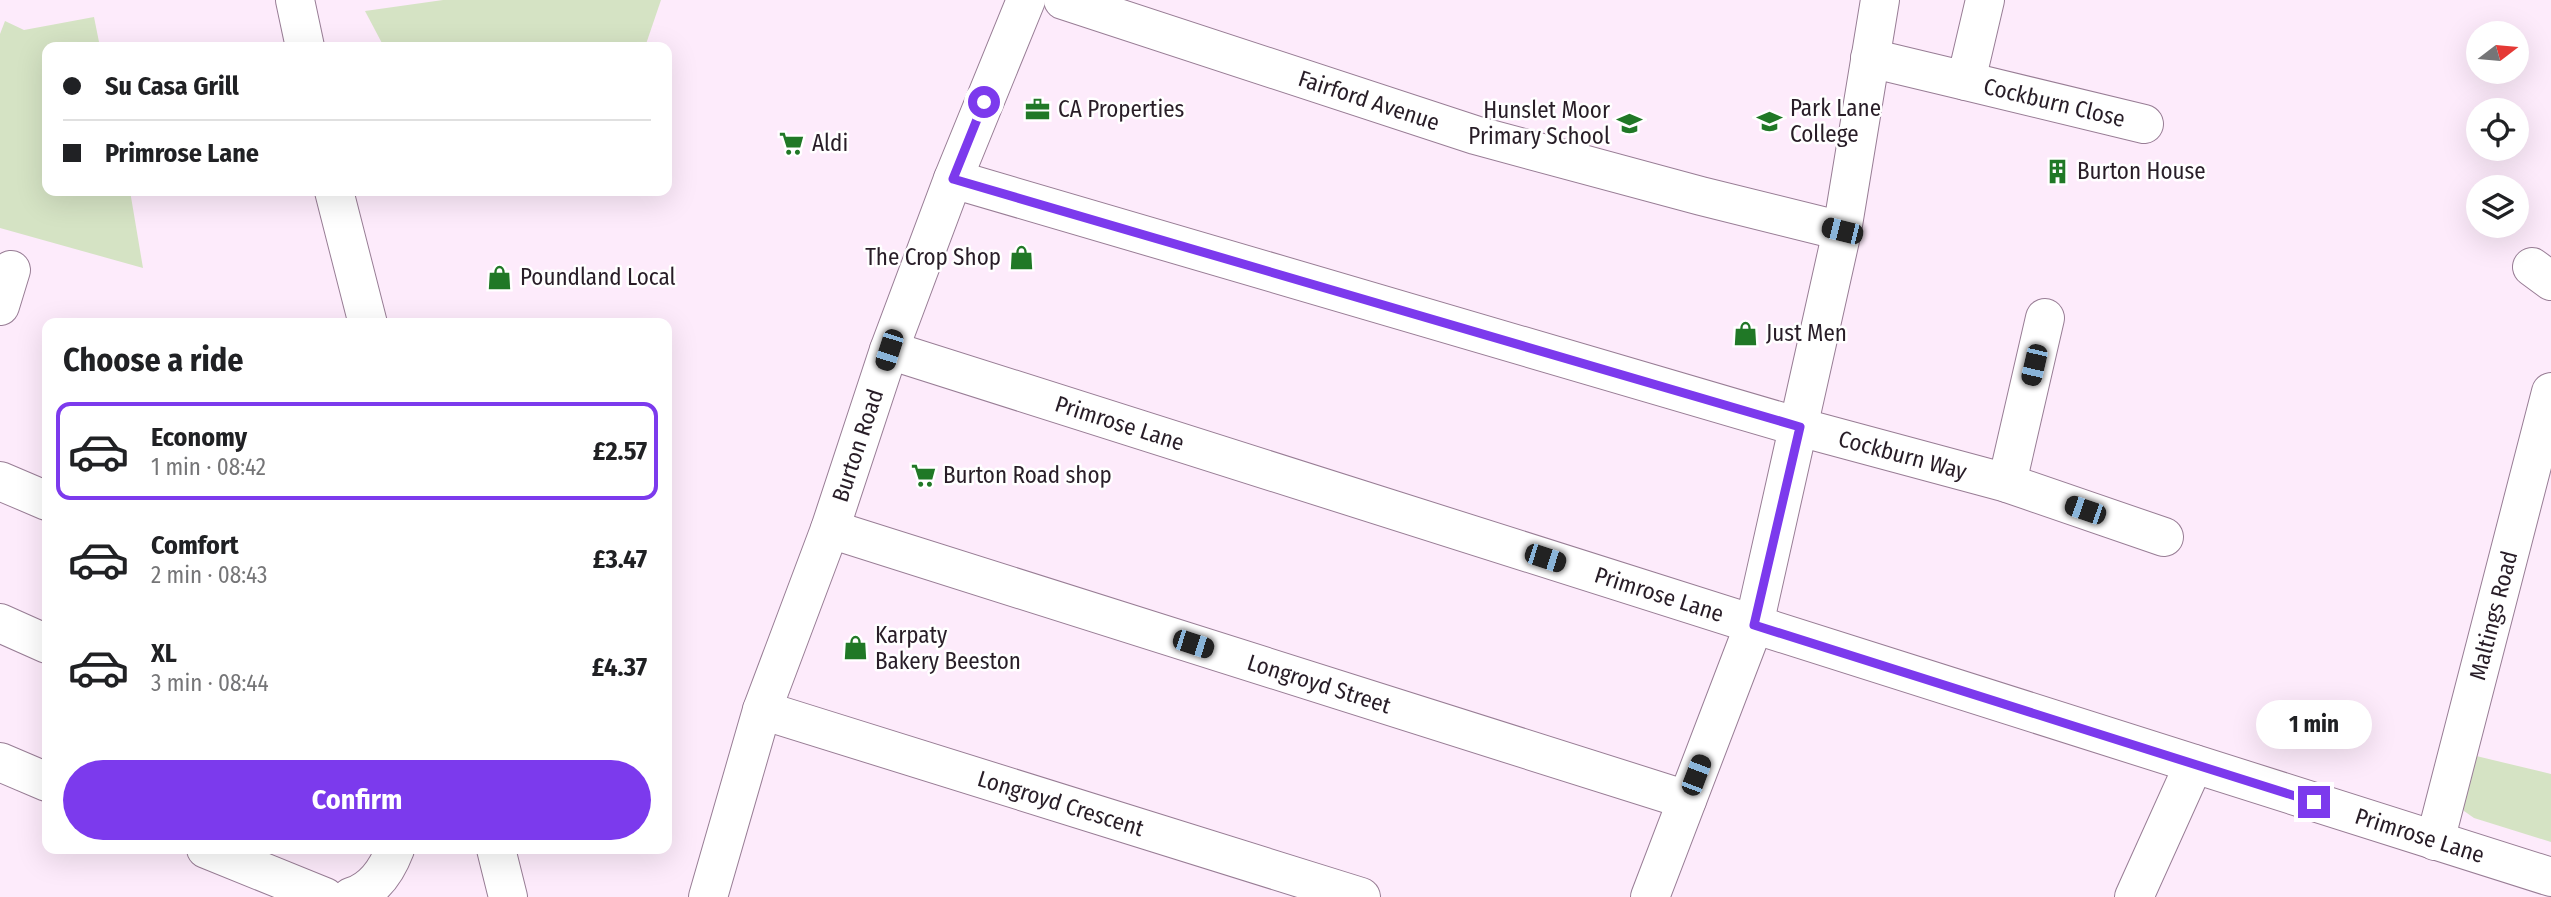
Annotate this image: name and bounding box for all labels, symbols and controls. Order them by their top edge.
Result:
north arrow [2466,21,2529,84]
map controls [2466,21,2529,238]
street label: Fairford Avenue [1295,64,1443,136]
text: Su Casa Grill [105,71,239,102]
street label: Cockburn Close [1981,72,2128,133]
route start [968,86,1000,118]
place label: Park Lane College [1790,94,1881,148]
office icon: CA Properties [1024,95,1052,123]
place label: CA Properties [1058,95,1185,123]
place label: Hunslet Moor Primary School [1468,96,1610,150]
button: locate [2466,98,2529,161]
school or university icon: Park Lane College [1756,107,1784,135]
school or university icon: Hunslet Moor Primary School [1616,109,1644,137]
supermarket icon: Aldi [778,129,806,157]
place label: Aldi [812,129,848,157]
text: Primrose Lane [105,138,259,169]
building icon: Burton House [2043,157,2071,185]
place label: Burton House [2077,157,2206,185]
button: layers [2466,175,2529,238]
car [1820,216,1865,246]
place label: The Crop Shop [865,243,1001,271]
shop icon: The Crop Shop [1007,243,1035,271]
shop icon: Poundland Local [486,263,514,291]
place label: Poundland Local [520,263,676,291]
shop icon: Just Men [1732,319,1760,347]
place label: Just Men [1766,319,1847,347]
car [873,327,906,373]
text: Choose a ride [63,341,244,379]
car [2020,342,2049,388]
street label: Burton Road [826,385,889,505]
street label: Primrose Lane [1052,390,1188,457]
icon: car [67,420,130,483]
text: Economy [151,422,247,453]
street label: Cockburn Way [1836,424,1971,486]
text: £2.57 [593,436,647,467]
text: 1 min · 08:42 [151,453,266,481]
supermarket icon: Burton Road shop [909,461,937,489]
place label: Burton Road shop [943,461,1112,489]
car [2062,493,2109,527]
icon: car [67,528,130,591]
text: Comfort [151,530,239,561]
car [1522,542,1569,574]
text: £3.47 [593,544,647,575]
street label: Maltings Road [2463,548,2523,683]
text: 2 min · 08:43 [151,561,267,589]
street label: Primrose Lane [1591,561,1727,628]
place label: Karpaty Bakery Beeston [875,621,1021,675]
car [1170,628,1217,660]
shop icon: Karpaty Bakery Beeston [841,634,869,662]
icon: car [67,636,130,699]
text: XL [151,638,177,669]
street label: Longroyd Street [1244,648,1395,720]
text: £4.37 [592,652,647,683]
text: 3 min · 08:44 [151,669,269,697]
callout: 1 min [2256,700,2372,750]
text: 1 min [2289,710,2339,738]
car [1679,752,1714,798]
button: Confirm [63,760,651,840]
street label: Longroyd Crescent [974,764,1148,842]
route end [2298,786,2330,818]
street label: Primrose Lane [2352,802,2488,869]

